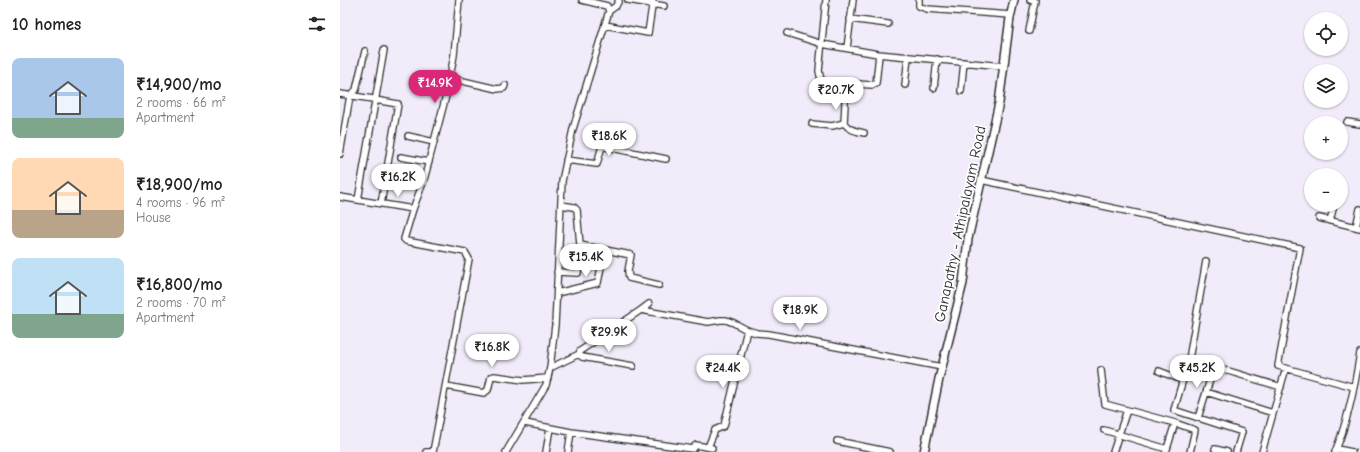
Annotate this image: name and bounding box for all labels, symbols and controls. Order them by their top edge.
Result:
map controls [1304,12,1348,212]
button: locate [1304,12,1348,56]
icon: filters [306,13,328,35]
text: 10 homes [12,15,81,34]
button: layers [1304,64,1348,108]
pin: ₹14.9K [402,70,468,104]
icon: home [44,74,92,122]
text: ₹14,900/mo [136,75,222,94]
text: ₹14.9K [418,75,452,90]
pin: ₹20.7K [803,77,869,111]
text: ₹20.7K [818,82,854,97]
text: 2 rooms · 66 m² [136,95,225,110]
text: Apartment [136,110,194,125]
button: + [1304,116,1348,160]
pin: ₹18.6K [576,123,642,157]
street label: Ganapathy - Athipalayam Road [930,124,990,324]
text: ₹18.6K [591,128,627,143]
pin: ₹16.2K [365,164,431,198]
button: − [1304,168,1348,212]
text: ₹16.2K [380,169,416,184]
icon: home [44,174,92,222]
text: ₹18,900/mo [136,175,222,194]
text: 4 rooms · 96 m² [136,195,225,210]
text: House [136,210,171,225]
pin: ₹15.4K [553,244,619,278]
text: ₹15.4K [568,249,604,264]
icon: home [44,274,92,322]
text: ₹16,800/mo [136,275,222,294]
text: 2 rooms · 70 m² [136,295,225,310]
pin: ₹18.9K [767,297,833,331]
text: ₹18.9K [782,302,818,317]
text: Apartment [136,310,194,325]
pin: ₹29.9K [576,319,642,353]
text: ₹29.9K [590,324,628,339]
pin: ₹16.8K [459,334,525,368]
text: ₹16.8K [474,339,510,354]
pin: ₹24.4K [690,355,756,389]
pin: ₹45.2K [1164,355,1230,389]
text: ₹24.4K [705,360,741,375]
text: ₹45.2K [1179,360,1215,375]

